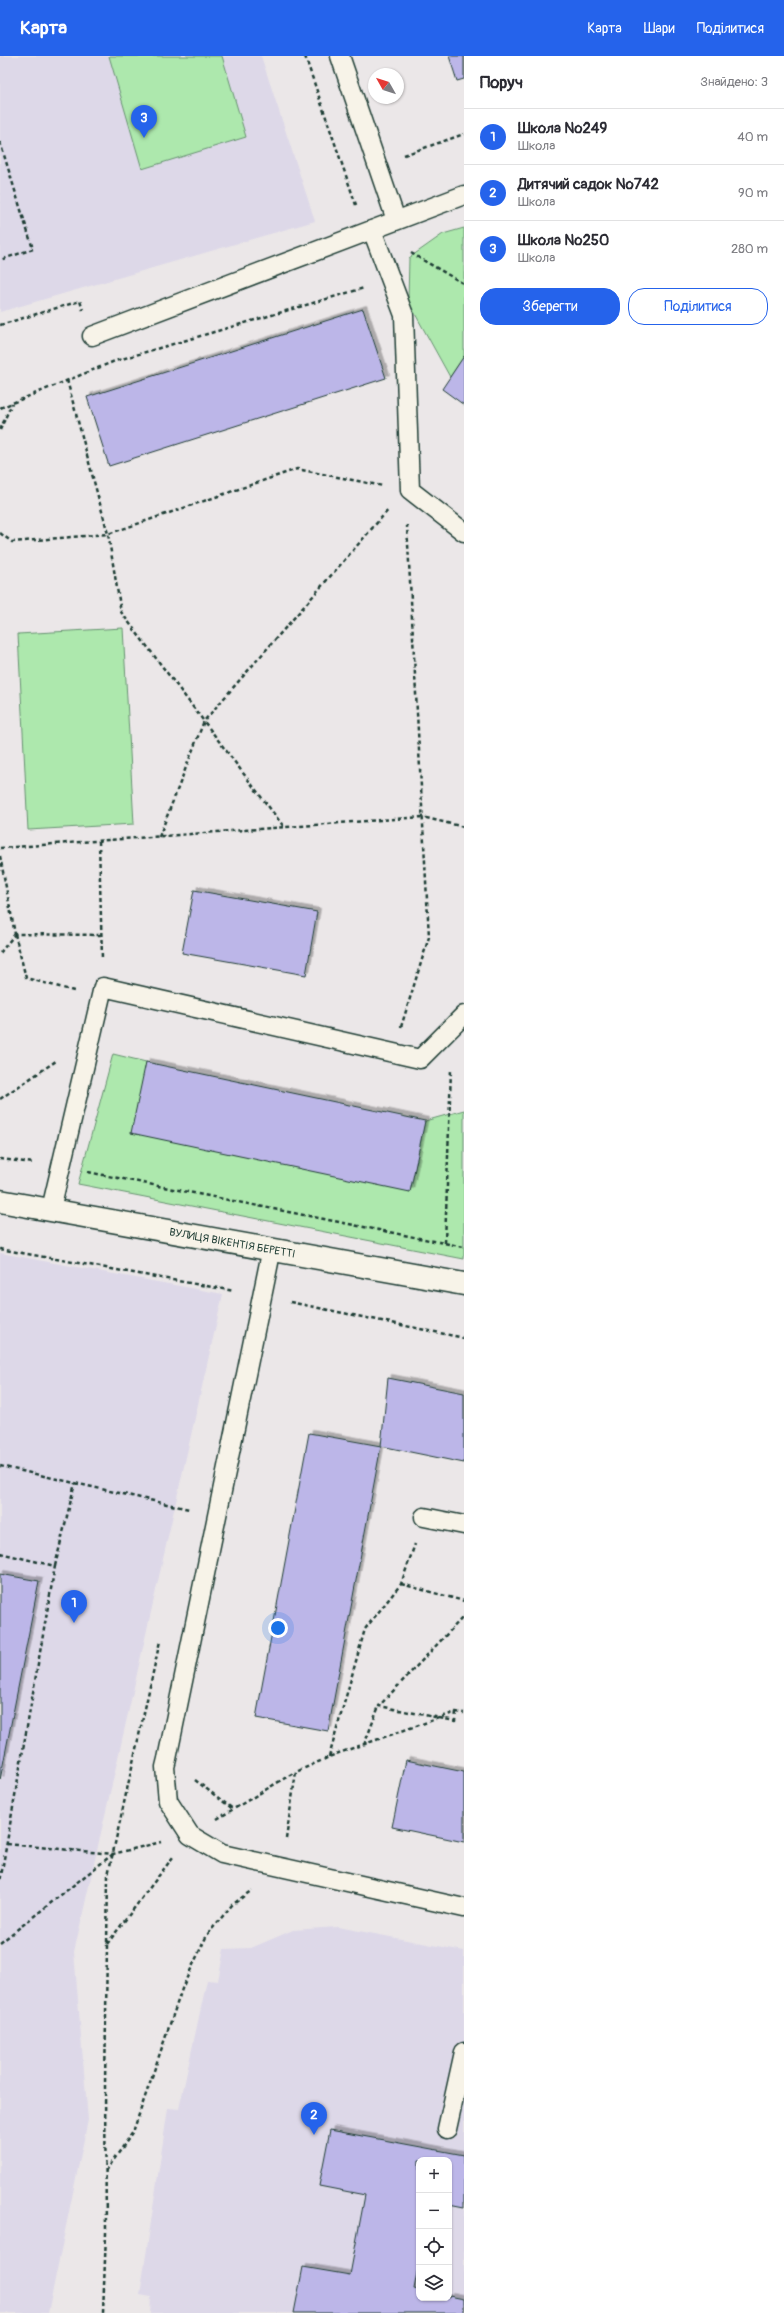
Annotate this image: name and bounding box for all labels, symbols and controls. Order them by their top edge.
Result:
text: Карта [20,16,67,40]
text: Карта [587,20,622,37]
text: Шари [644,20,675,37]
text: Поділитися [697,20,764,37]
north arrow [368,68,404,104]
text: Поруч [480,72,523,93]
text: Знайдено: 3 [700,74,768,90]
pin: 3 [131,105,157,138]
text: Школа №249 [518,119,607,138]
text: 1 [490,129,496,145]
text: 40 m [737,129,768,145]
text: Школа [518,138,555,154]
text: Дитячий садок №742 [518,175,659,194]
text: 2 [489,185,497,201]
text: 90 m [738,185,768,201]
text: Школа [518,194,555,210]
text: Школа №250 [518,231,609,250]
text: 3 [489,241,497,257]
text: 280 m [731,241,768,257]
text: Школа [518,250,555,266]
button: Зберегти [480,288,620,325]
button: Поділитися [628,288,768,325]
street label: ВУЛИЦЯ ВІКЕНТІЯ БЕРЕТТІ [168,1225,296,1260]
pin: 1 [61,1590,87,1623]
your location [268,1618,288,1638]
pin: 2 [301,2102,327,2135]
map controls [416,2157,452,2301]
button: + [416,2157,452,2193]
button: − [416,2193,452,2229]
button: locate [416,2229,452,2265]
button: layers [416,2265,452,2301]

